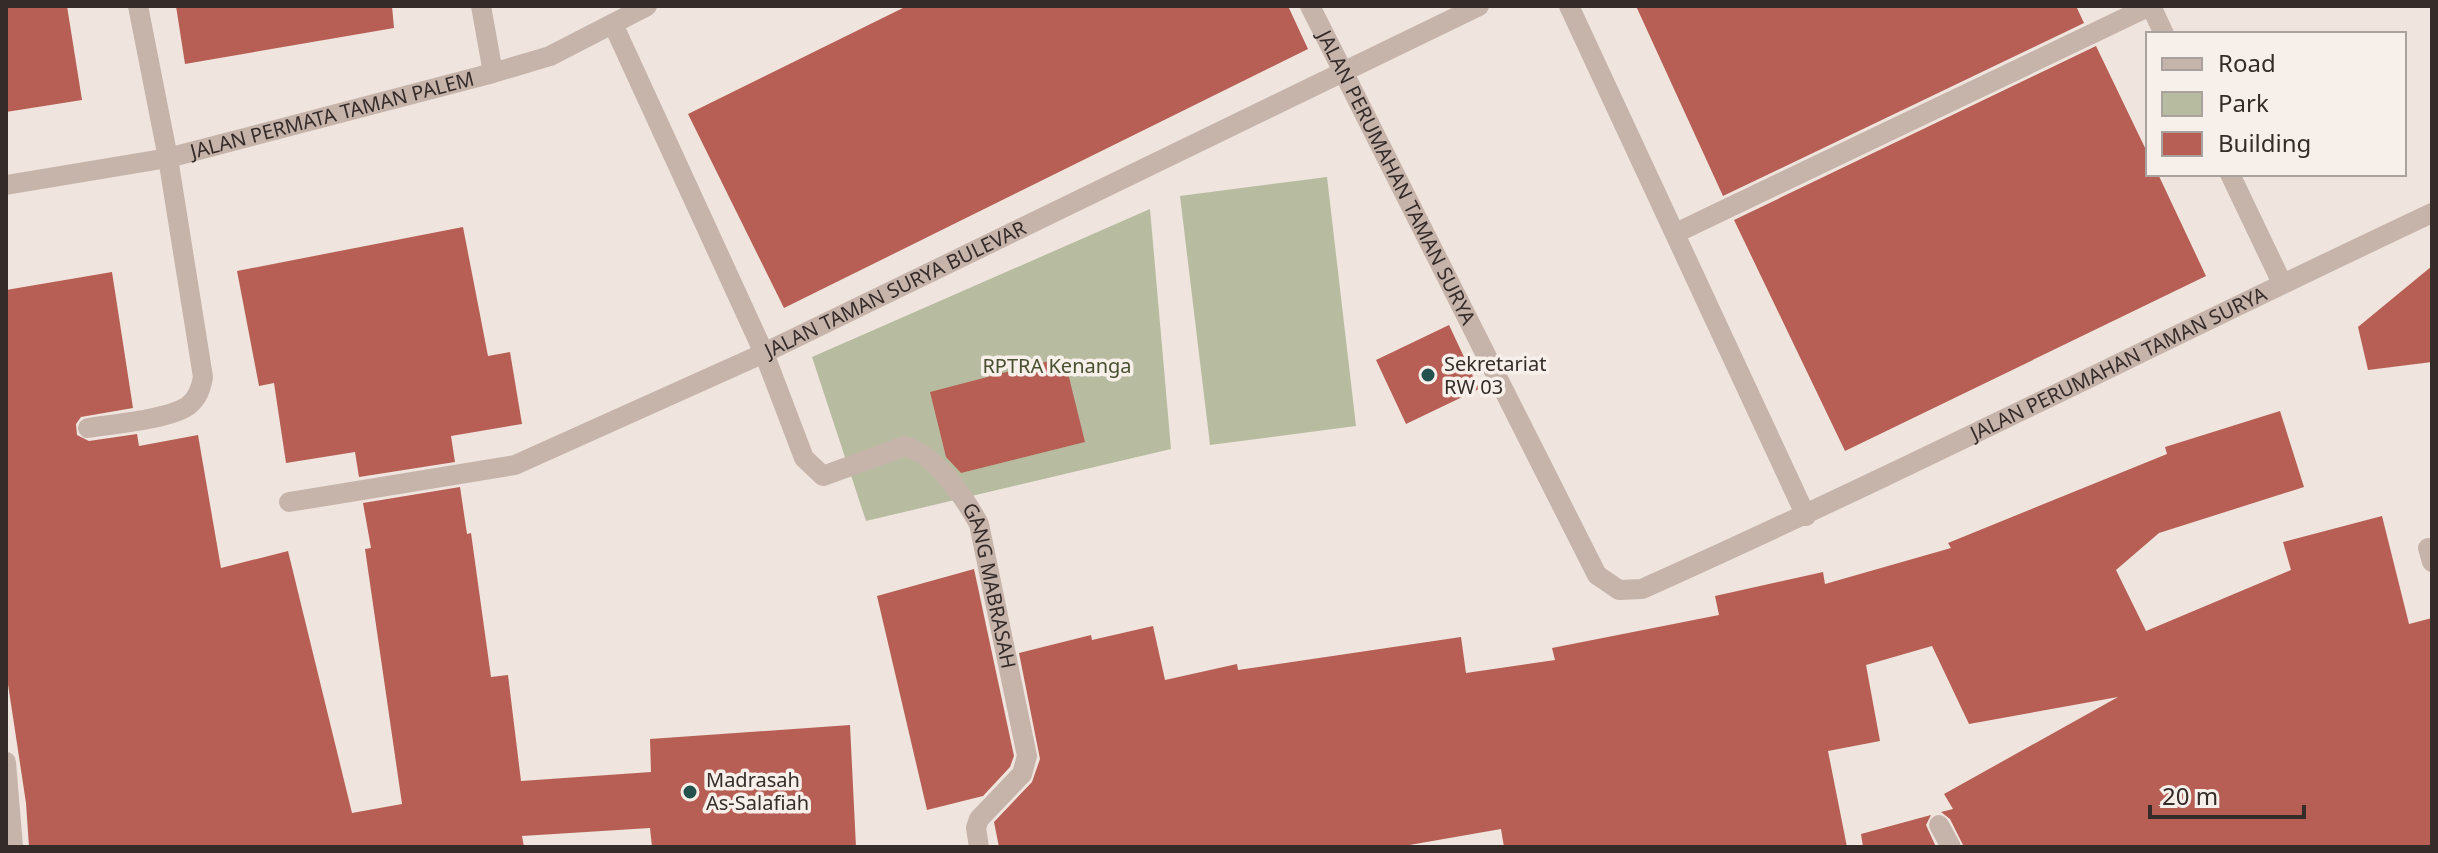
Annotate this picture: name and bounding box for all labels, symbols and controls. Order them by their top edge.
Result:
street label: JALAN PERUMAHAN TAMAN SURYA [1311,24,1482,329]
legend [2146,32,2406,176]
text: Road [2218,46,2276,79]
street label: JALAN PERMATA TAMAN PALEM [185,65,477,165]
text: Park [2218,86,2269,119]
text: Building [2218,126,2311,159]
street label: JALAN TAMAN SURYA BULEVAR [758,214,1031,365]
street label: JALAN PERUMAHAN TAMAN SURYA [1964,280,2271,447]
place label: Sekretariat RW 03 [1444,350,1546,400]
park label: RPTRA Kenanga [982,352,1132,379]
marker: Sekretariat RW 03 [1419,366,1437,384]
street label: GANG MABRASAH [956,497,1023,671]
place label: Madrasah As-Salafiah [706,766,809,816]
scale bar [2150,769,2304,819]
text: 20 m [2162,779,2218,812]
marker: Madrasah As-Salafiah [681,783,699,801]

